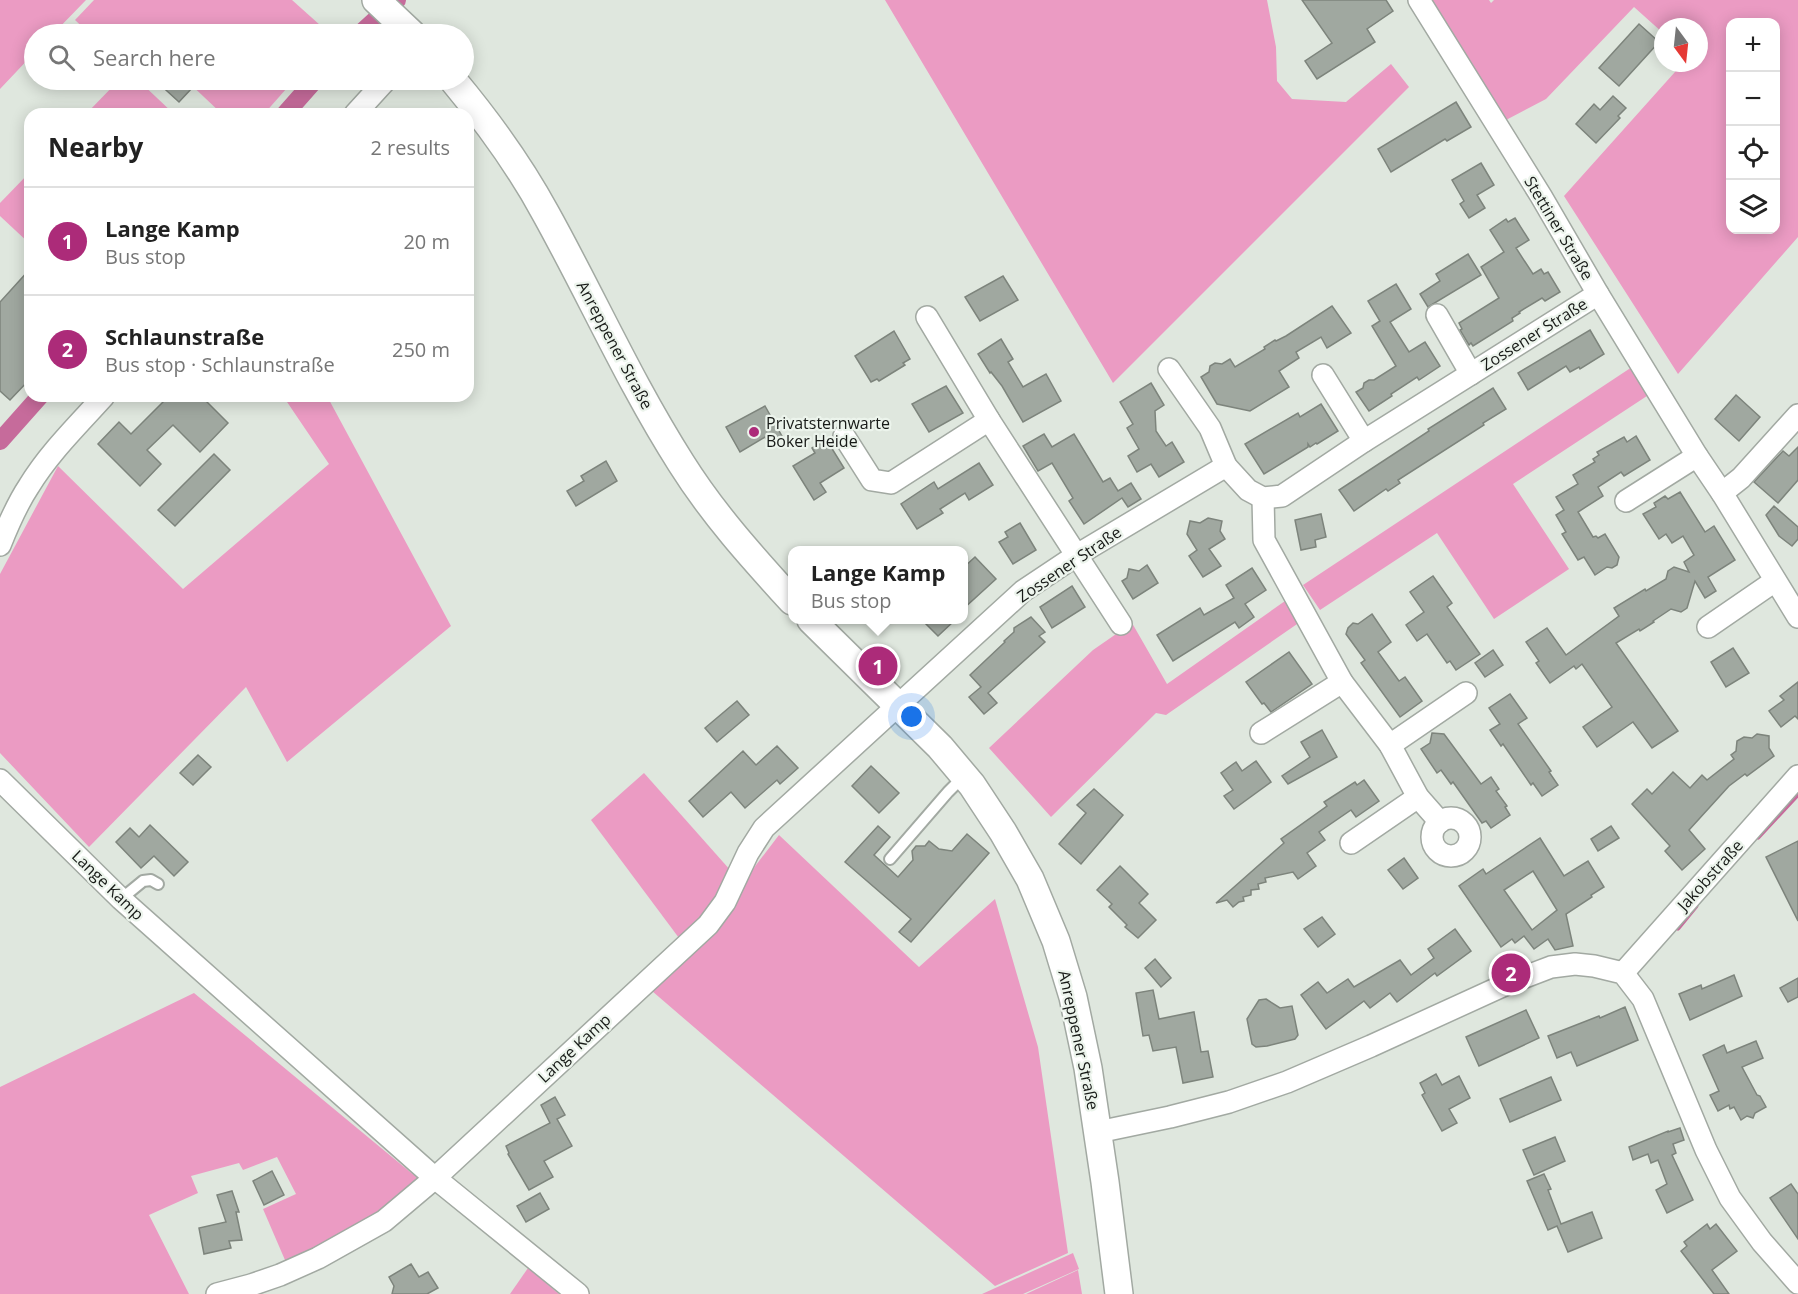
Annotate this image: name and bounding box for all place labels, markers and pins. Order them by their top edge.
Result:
place label: Privatsternwarte Boker Heide [766,412,890,452]
marker: Privatsternwarte Boker Heide [747,425,761,439]
pin: 1 [858,644,898,688]
pin: 2 [1492,950,1530,996]

